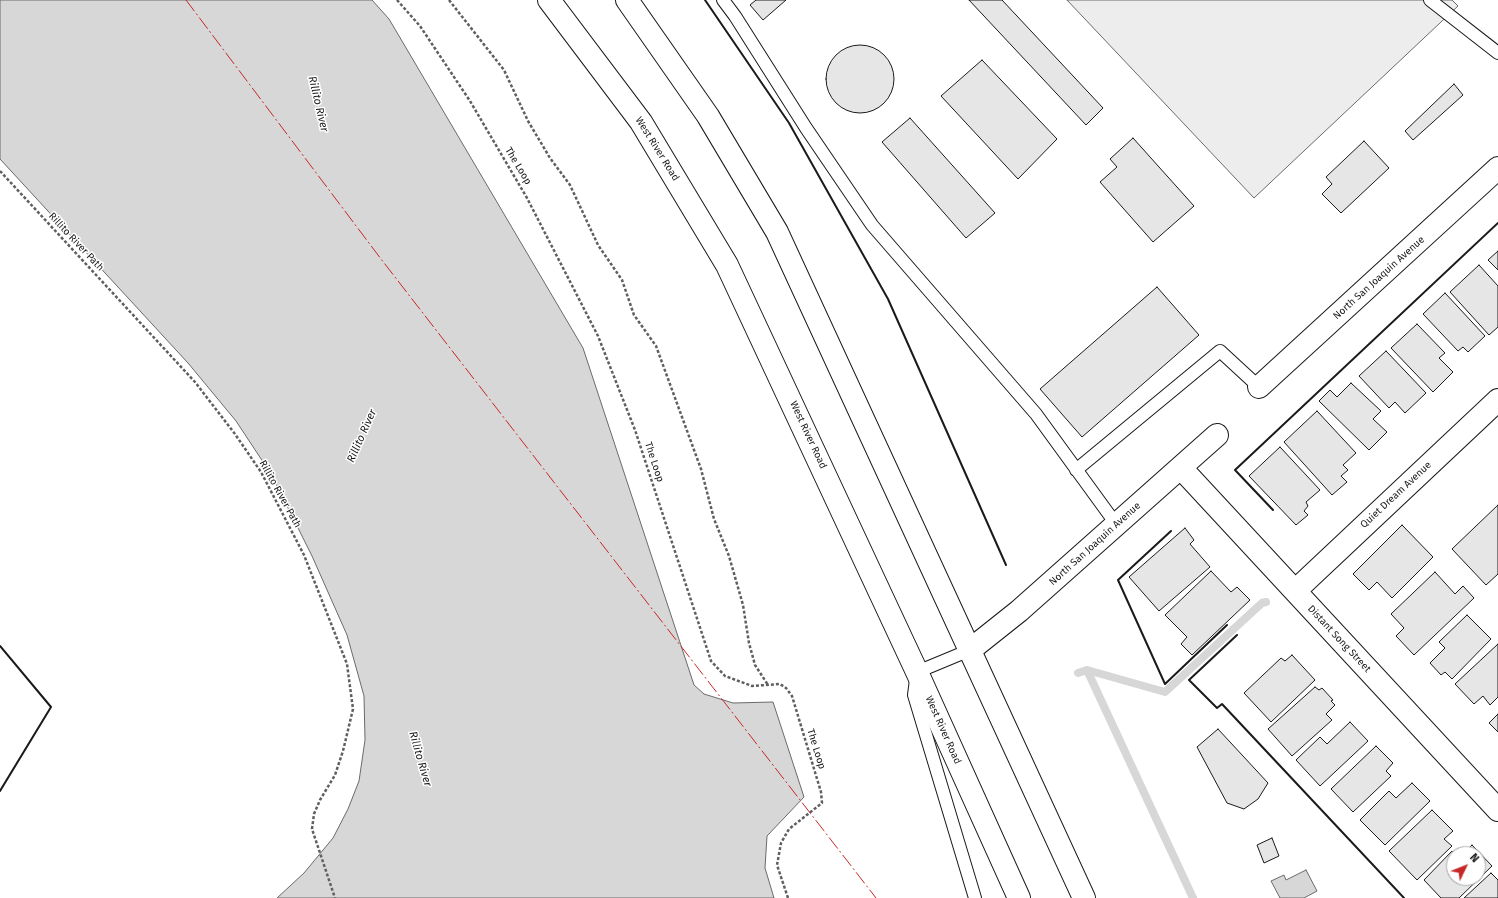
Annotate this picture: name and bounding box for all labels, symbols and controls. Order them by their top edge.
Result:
water label: Rillito River [305,75,331,133]
street label: West River Road [632,115,682,183]
street label: The Loop [502,145,534,187]
street label: Rillito River Path [46,210,106,274]
street label: North San Joaquin Avenue [1331,234,1427,322]
street label: West River Road [787,399,829,471]
water label: Rillito River [344,407,380,465]
street label: The Loop [642,440,666,484]
street label: Rillito River Path [256,458,304,530]
street label: Quiet Dream Avenue [1358,459,1434,531]
street label: North San Joaquin Avenue [1047,500,1143,588]
street label: Distant Song Street [1305,603,1373,675]
street label: West River Road [923,694,963,766]
street label: The Loop [804,727,828,771]
water label: Rillito River [406,730,434,788]
north arrow [1446,846,1486,886]
text: N [1467,851,1482,865]

